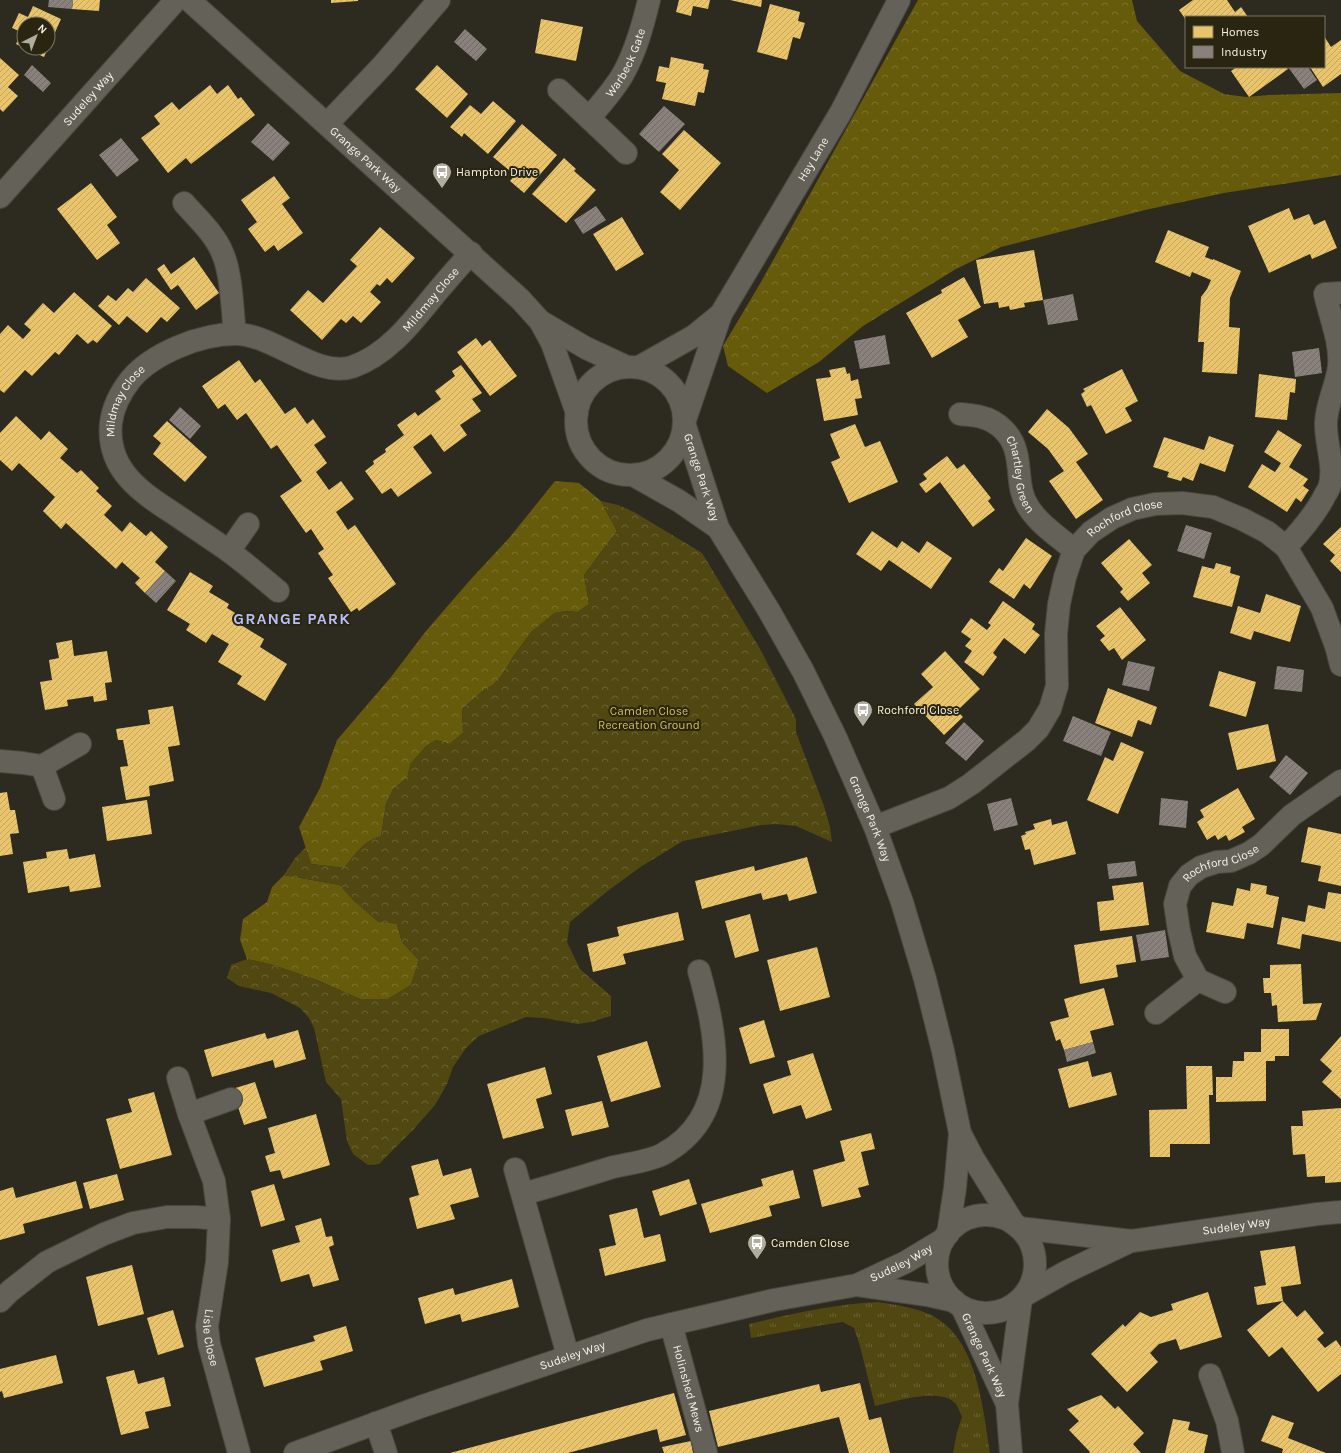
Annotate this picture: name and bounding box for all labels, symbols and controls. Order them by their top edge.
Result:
north arrow [16,16,56,56]
legend [1185,16,1325,68]
text: N [35,21,50,36]
text: Homes [1221,25,1259,39]
street label: Warbeck Gate [603,27,648,100]
text: Industry [1221,45,1267,59]
street label: Sudeley Way [60,68,116,129]
street label: Grange Park Way [327,124,405,196]
street label: Hay Lane [794,135,831,184]
bus stop icon: Hampton Drive [431,161,453,189]
place label: Hampton Drive [456,165,538,179]
street label: Mildmay Close [399,264,462,335]
street label: Mildmay Close [103,362,148,437]
street label: Grange Park Way [681,432,722,523]
street label: Chartley Green [1003,433,1037,516]
street label: Rochford Close [1083,497,1163,540]
district label: GRANGE PARK [233,609,351,628]
bus stop icon: Rochford Close [852,699,874,727]
place label: Rochford Close [877,703,959,717]
park label: Camden Close Recreation Ground [598,704,700,732]
street label: Grange Park Way [846,774,894,864]
street label: Rochford Close [1179,841,1262,885]
street label: Sudeley Way [1201,1214,1271,1238]
bus stop icon: Camden Close [746,1232,768,1260]
place label: Camden Close [771,1236,849,1250]
street label: Sudeley Way [868,1241,935,1285]
street label: Lisle Close [200,1308,222,1368]
street label: Grange Park Way [959,1311,1010,1400]
street label: Sudeley Way [538,1338,607,1373]
street label: Holinshed Mews [670,1343,707,1434]

